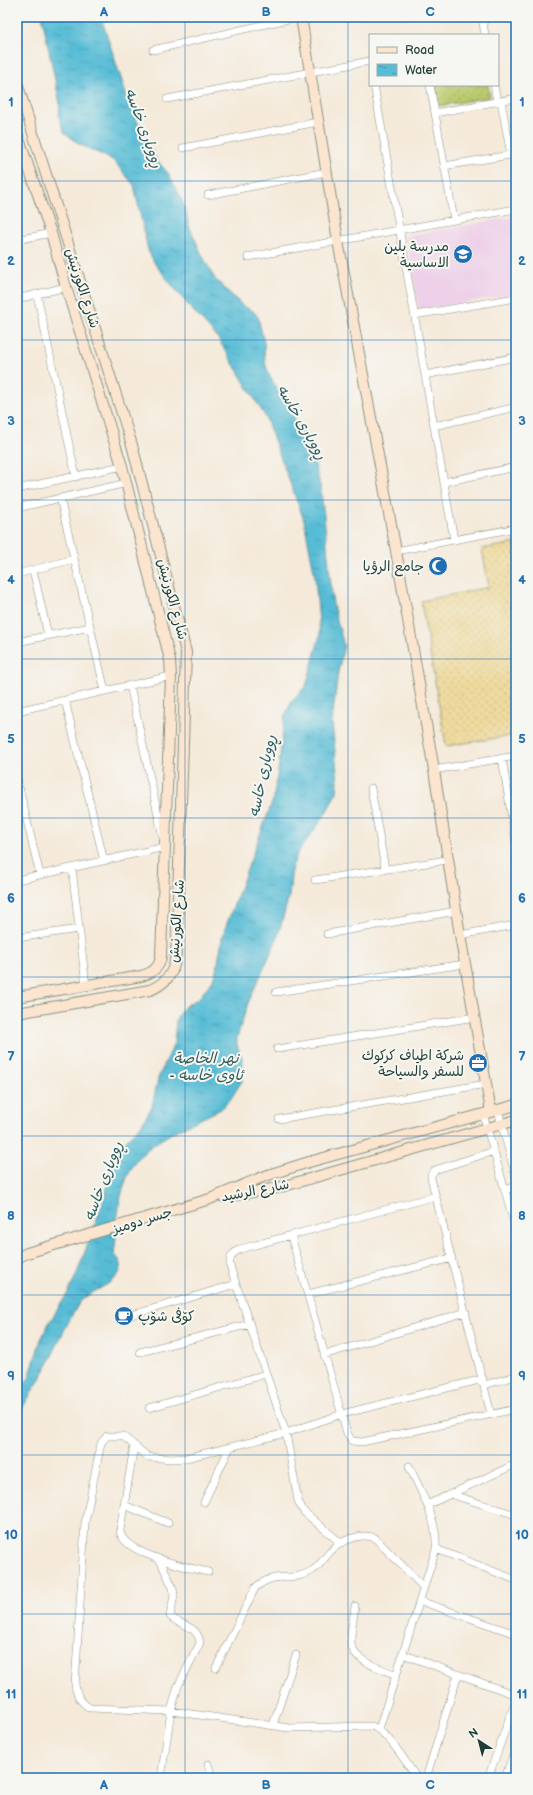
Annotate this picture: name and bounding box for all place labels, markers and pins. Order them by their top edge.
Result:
place label: مدرسة بلين الاساسية [384,238,449,271]
school or university icon: مدرسة بلين الاساسية [452,243,474,265]
mosque icon: جامع الرؤيا [427,555,449,577]
place label: جامع الرؤيا [363,558,424,577]
place label: شركة اطياف كركوك للسفر والسياحة [362,1047,464,1080]
office icon: شركة اطياف كركوك للسفر والسياحة [467,1052,489,1074]
cafe icon: کۆفی شۆپ [113,1305,135,1327]
place label: کۆفی شۆپ [138,1307,194,1326]

